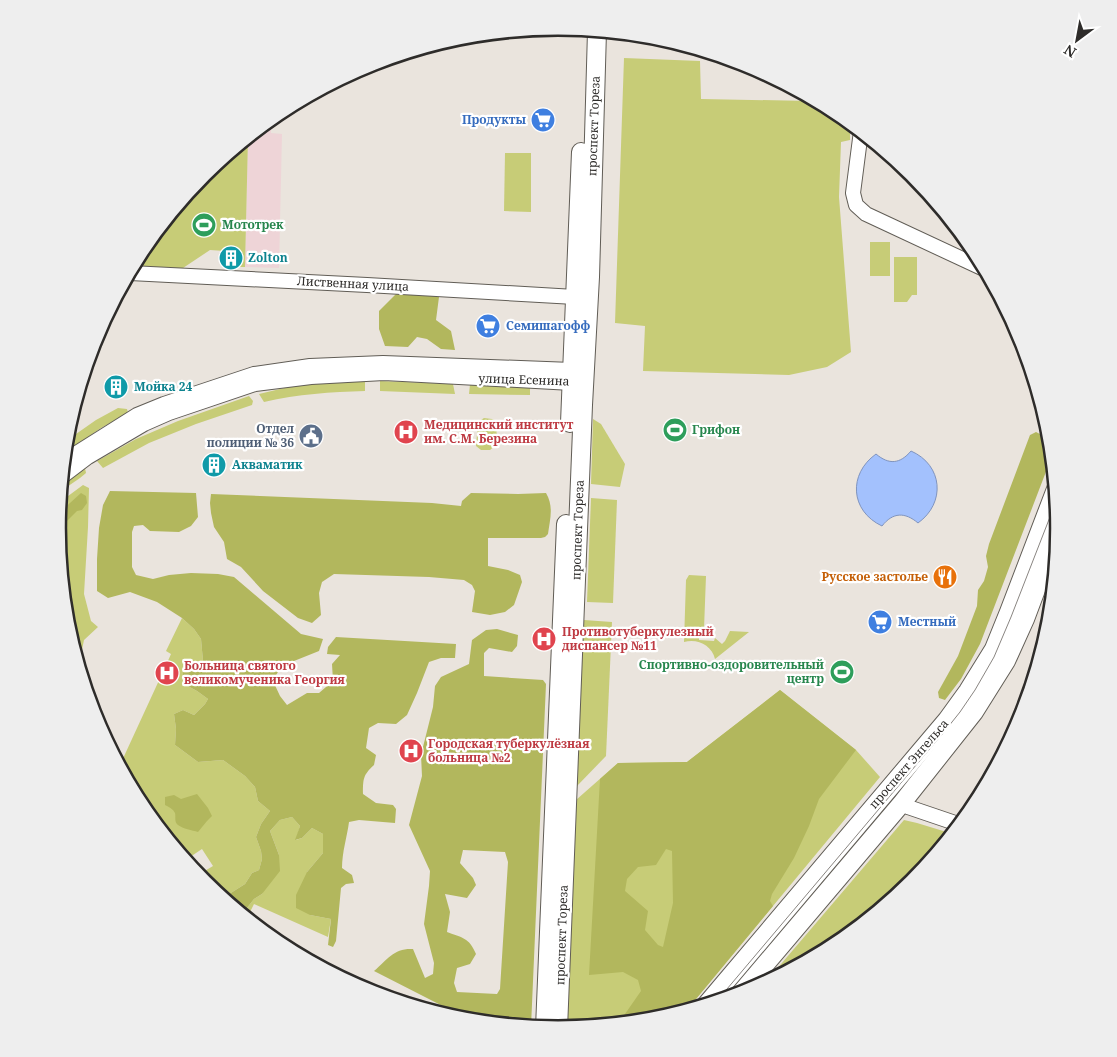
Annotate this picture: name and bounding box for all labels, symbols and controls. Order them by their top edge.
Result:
north arrow [1052,15,1102,65]
text: N [1060,40,1080,62]
street label: проспект Тореза [583,75,604,176]
supermarket icon: Продукты [530,107,556,133]
place label: Продукты [462,111,526,128]
sports icon: Мототрек [191,212,217,238]
place label: Мототрек [222,216,284,233]
building icon: Zolton [218,245,244,271]
place label: Zolton [248,249,288,266]
street label: Лиственная улица [297,272,410,295]
supermarket icon: Семишагофф [475,313,501,339]
place label: Семишагофф [506,317,591,334]
street label: улица Есенина [478,369,570,390]
building icon: Мойка 24 [103,374,129,400]
place label: Мойка 24 [134,378,193,395]
place label: Медицинский институт им. С.М. Березина [424,416,574,447]
sports icon: Грифон [662,417,688,443]
hospital icon: Медицинский институт им. С.М. Березина [393,419,419,445]
place label: Отдел полиции № 36 [207,420,294,451]
place label: Грифон [692,421,740,438]
public building icon: Отдел полиции № 36 [298,423,324,449]
building icon: Акваматик [201,452,227,478]
place label: Акваматик [232,456,303,473]
street label: проспект Тореза [567,479,588,580]
restaurant icon: Русское застолье [932,564,958,590]
place label: Русское застолье [821,568,928,585]
supermarket icon: Местный [867,609,893,635]
place label: Местный [898,613,956,630]
place label: Противотуберкулезный диспансер №11 [562,623,714,654]
hospital icon: Противотуберкулезный диспансер №11 [531,626,557,652]
place label: Спортивно-оздоровительный центр [639,656,824,687]
place label: Больница святого великомученика Георгия [184,657,346,688]
sports icon: Спортивно-оздоровительный центр [829,659,855,685]
hospital icon: Больница святого великомученика Георгия [154,660,180,686]
street label: проспект Энгельса [865,715,952,812]
place label: Городская туберкулёзная больница №2 [428,735,590,766]
hospital icon: Городская туберкулёзная больница №2 [398,738,424,764]
street label: проспект Тореза [551,884,572,985]

